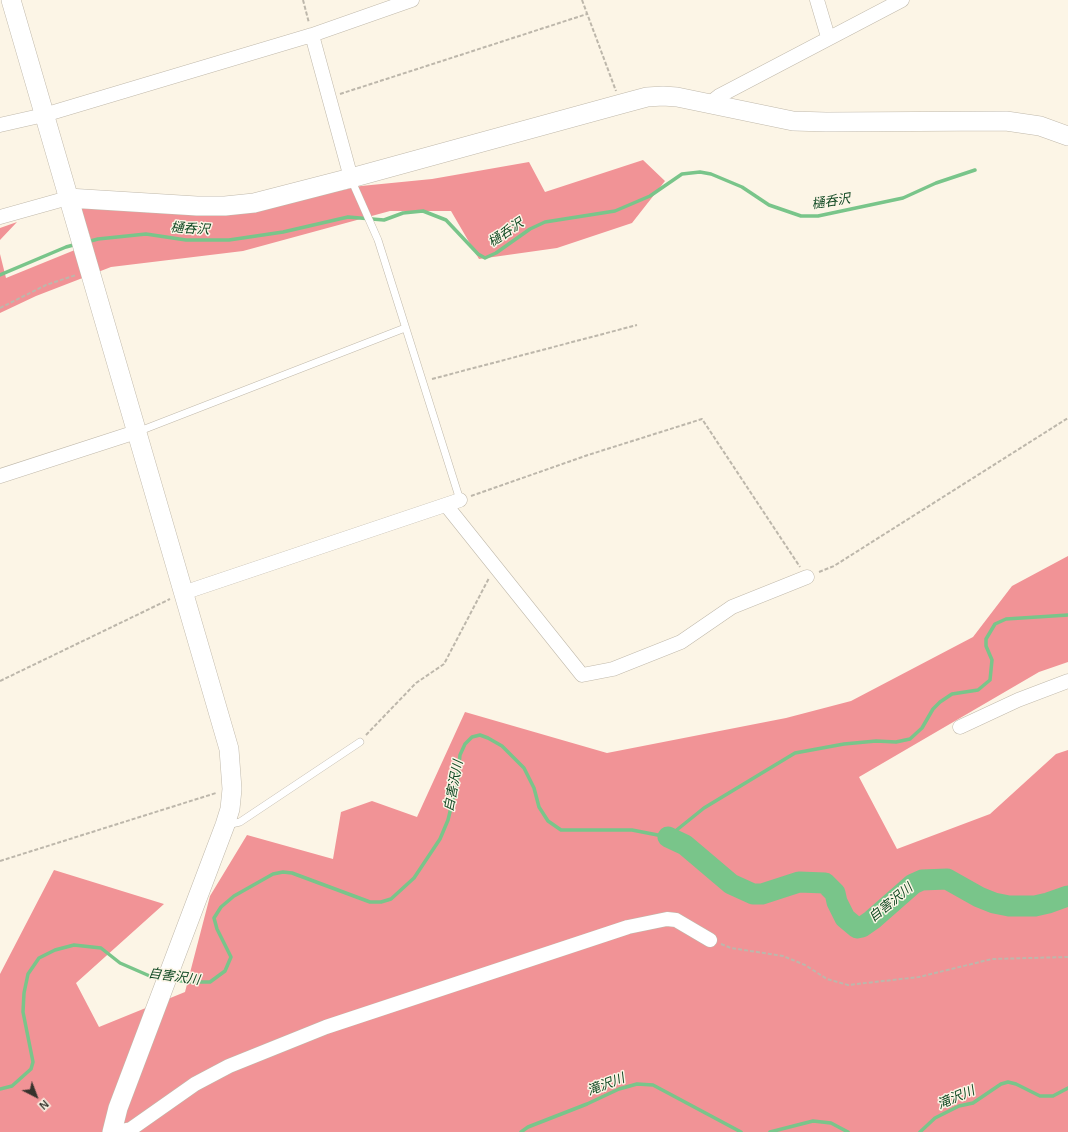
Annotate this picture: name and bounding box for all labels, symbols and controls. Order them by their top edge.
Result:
water label: 樋呑沢 [811,191,851,213]
water label: 樋呑沢 [485,216,527,250]
water label: 樋呑沢 [170,220,210,238]
water label: 自害沢川 [441,759,467,813]
water label: 自害沢川 [866,881,916,925]
water label: 自害沢川 [147,966,201,988]
water label: 滝沢川 [585,1071,627,1099]
north arrow [16,1076,56,1116]
water label: 滝沢川 [935,1083,977,1113]
text: N [37,1098,51,1112]

